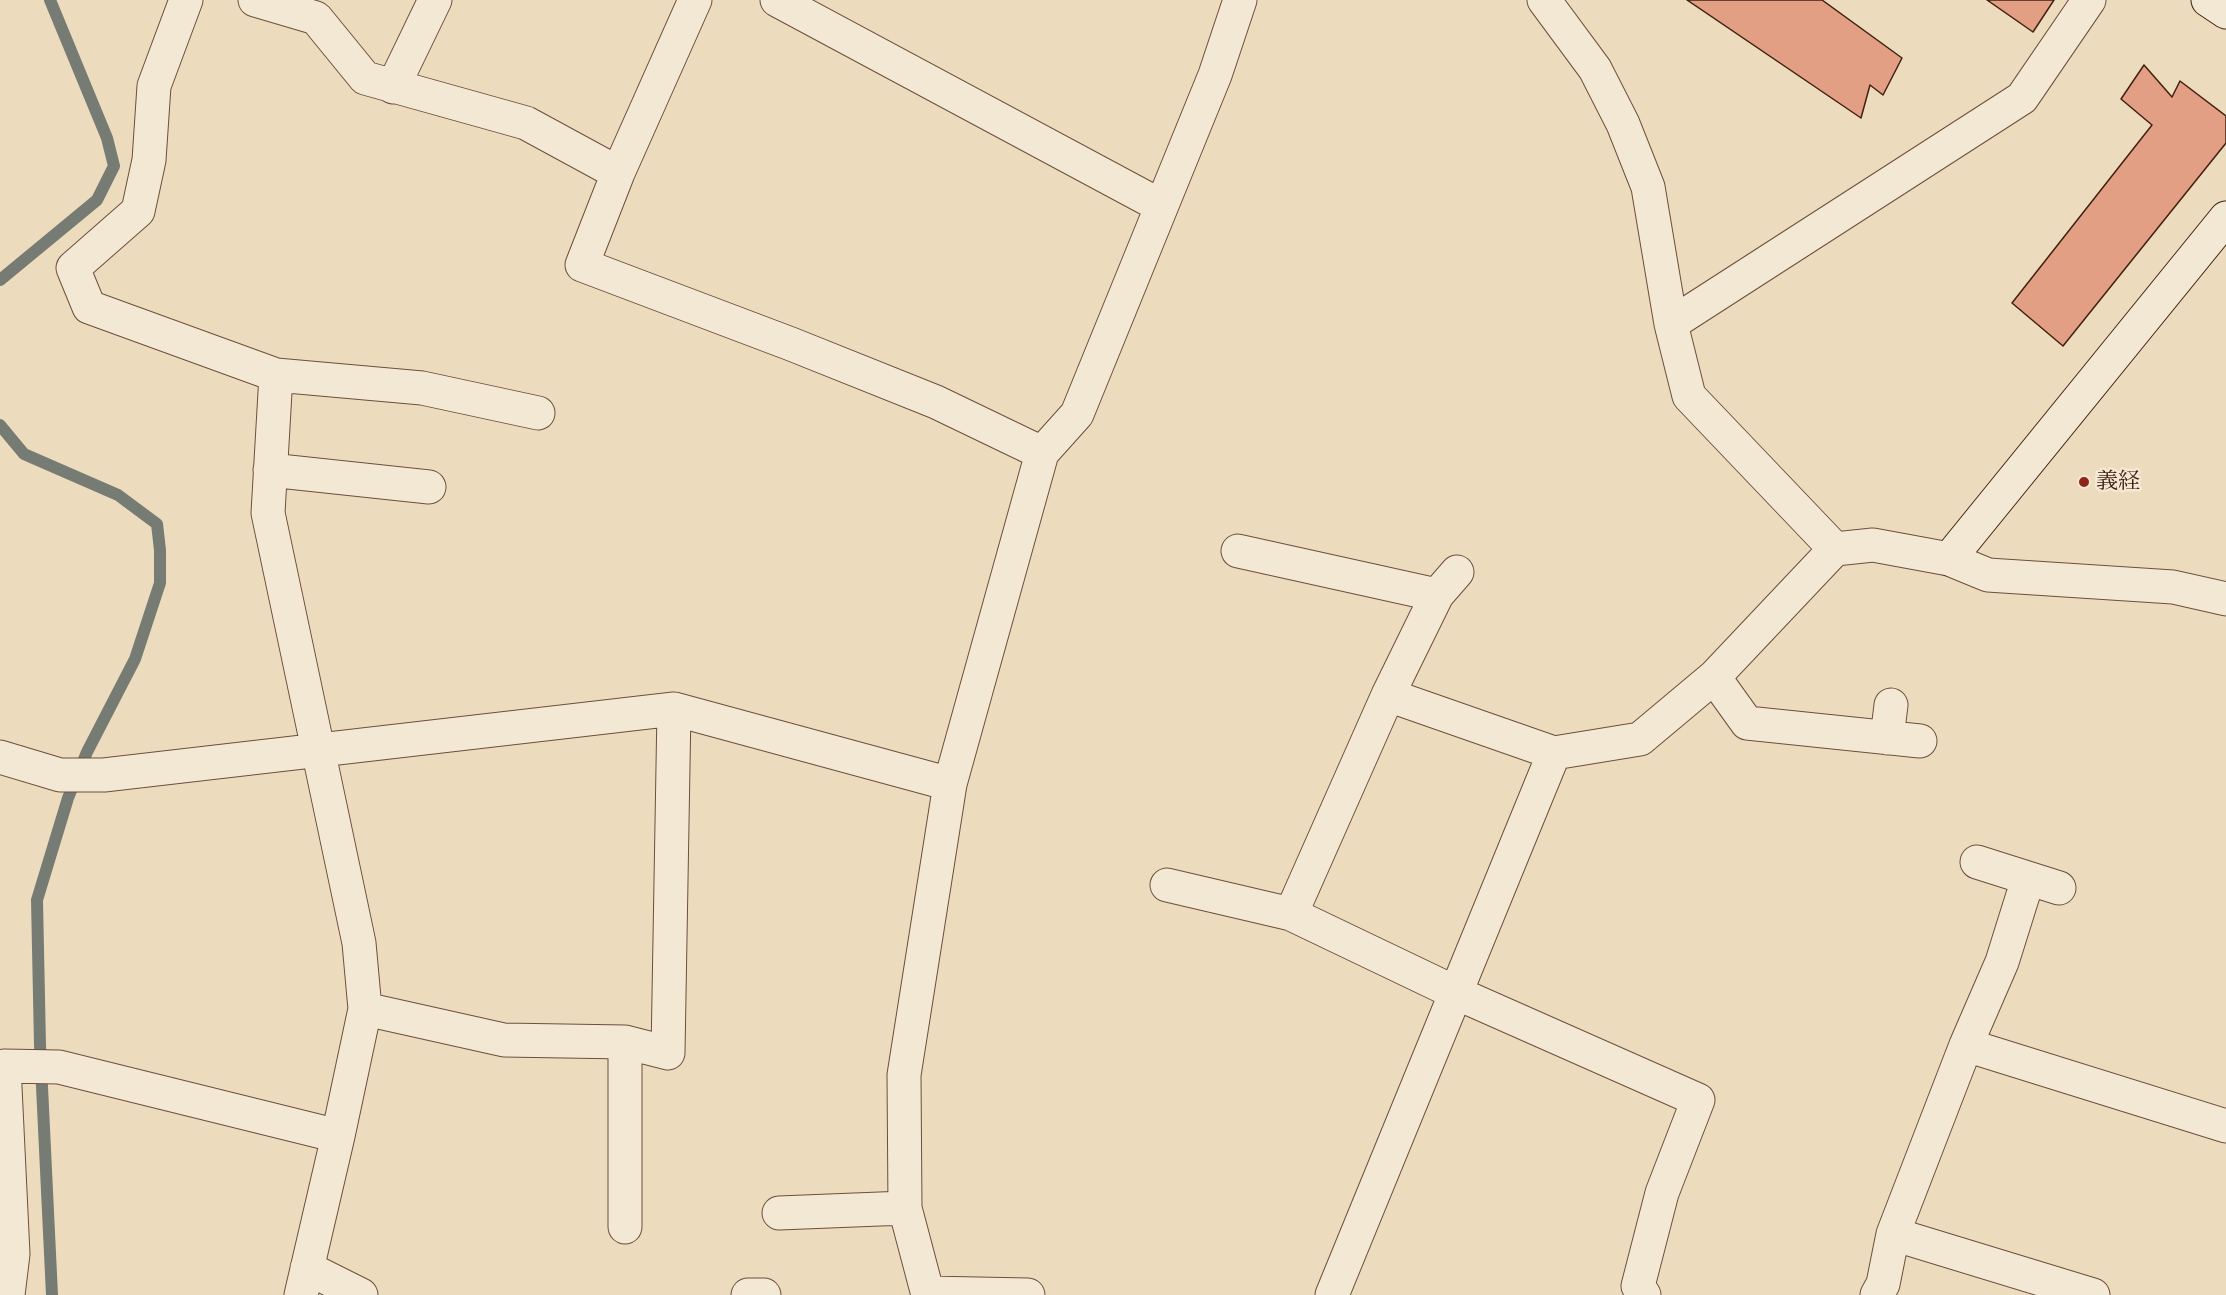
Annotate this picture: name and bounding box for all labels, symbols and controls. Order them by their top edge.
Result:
place label: 義経 [2096,469,2140,495]
marker: 義経 [2077,475,2091,489]

